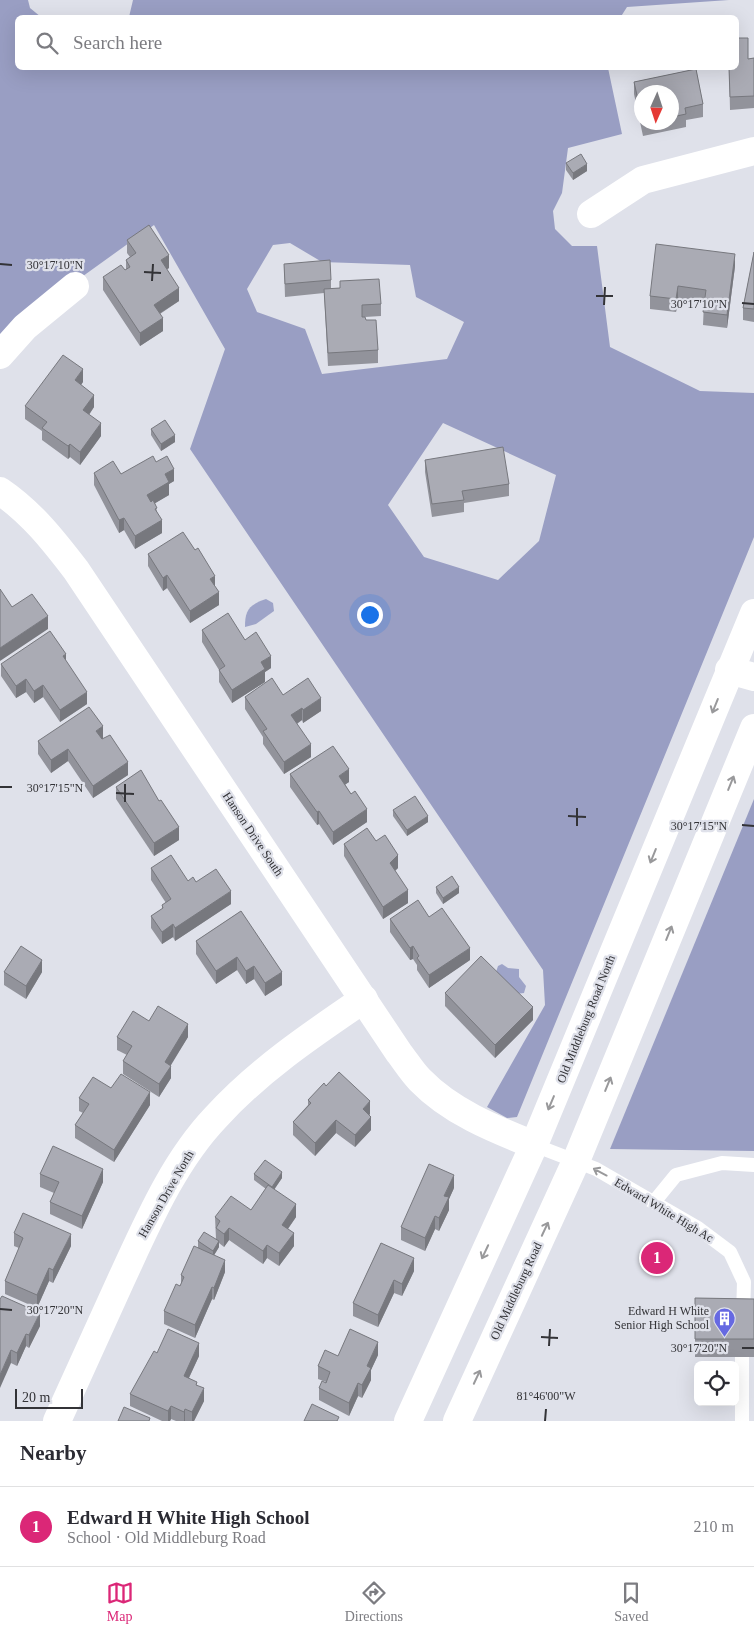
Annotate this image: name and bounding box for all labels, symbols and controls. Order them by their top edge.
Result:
search box [15,15,739,70]
icon: search [33,29,61,57]
text: Search here [73,32,162,53]
north arrow [634,85,679,130]
text: 30°17'10"N [27,258,84,272]
text: 30°17'10"N [671,297,728,311]
your location [357,602,383,628]
one-way arrow [709,698,719,713]
one-way arrow [727,776,737,791]
text: 30°17'15"N [27,781,84,795]
street label: Hanson Drive South [220,789,286,879]
text: 30°17'15"N [671,819,728,833]
one-way arrow [648,848,657,863]
one-way arrow [666,926,675,941]
street label: Old Middleburg Road North [554,953,618,1085]
one-way arrow [603,1077,613,1092]
one-way arrow [546,1095,555,1111]
street label: Hanson Drive North [135,1148,197,1240]
one-way arrow [593,1167,608,1176]
street label: Edward White High Ac [612,1175,716,1245]
one-way arrow [540,1222,550,1237]
pin: 1 [641,1239,673,1277]
street label: Old Middleburg Road [487,1240,545,1342]
one-way arrow [480,1244,490,1259]
text: 30°17'20"N [27,1303,84,1317]
place label: Edward H White Senior High School [614,1304,710,1332]
building icon: Edward H White Senior High School [713,1306,737,1337]
text: 30°17'20"N [671,1341,728,1355]
map controls [694,1361,739,1406]
button: locate [694,1361,739,1406]
one-way arrow [473,1370,483,1385]
scale bar [15,1386,82,1409]
text: 81°46'00"W [516,1389,576,1403]
text: 20 m [22,1390,50,1405]
text: Nearby [20,1441,87,1465]
text: Edward H White High School [67,1507,309,1528]
text: 1 [32,1518,40,1535]
text: 210 m [694,1518,734,1535]
text: School · Old Middleburg Road [67,1529,266,1546]
tab: Map [106,1579,134,1625]
tab: Directions [345,1579,403,1625]
tab: Saved [614,1579,648,1625]

